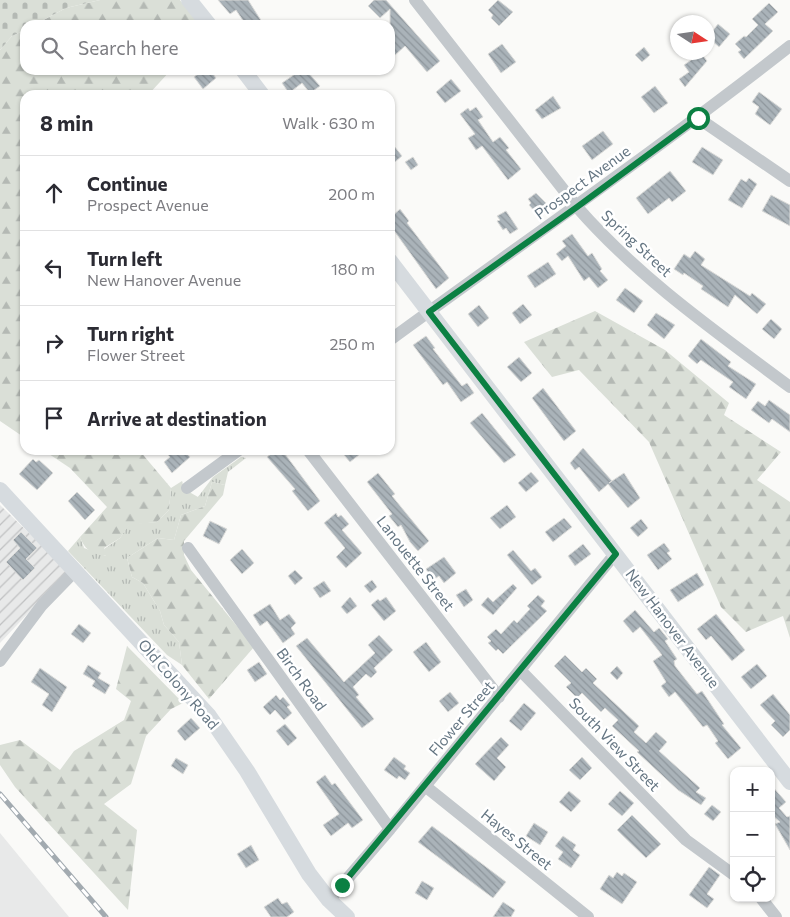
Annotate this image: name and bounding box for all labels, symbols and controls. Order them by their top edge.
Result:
north arrow [670,15,715,60]
search box [20,20,395,75]
icon: search [38,34,66,62]
text: Search here [78,36,178,59]
route start [687,107,710,130]
text: 8 min [40,110,93,135]
text: Walk · 630 m [282,113,375,132]
street label: Prospect Avenue [531,141,633,223]
text: Continue [87,172,167,195]
icon: ahead [40,179,68,207]
text: 200 m [328,184,375,203]
text: Prospect Avenue [87,195,209,214]
street label: Spring Street [598,206,676,280]
text: Turn left [87,247,162,270]
icon: left [40,254,68,282]
text: 180 m [331,259,375,278]
text: New Hanover Avenue [87,270,241,289]
text: Turn right [87,322,174,345]
icon: right [40,329,68,357]
text: 250 m [329,334,375,353]
text: Flower Street [87,345,185,364]
icon: arrive [40,404,68,432]
text: Arrive at destination [87,407,267,430]
street label: Lanouette Street [373,512,459,614]
street label: New Hanover Avenue [622,565,724,691]
street label: Old Colony Road [135,635,223,733]
street label: Birch Road [273,644,331,714]
street label: Flower Street [425,677,497,759]
street label: South View Street [566,694,664,794]
map controls [730,767,775,902]
button: + [730,767,775,812]
street label: Hayes Street [478,805,556,873]
button: − [730,812,775,857]
button: locate [730,857,775,902]
route end [331,874,354,897]

